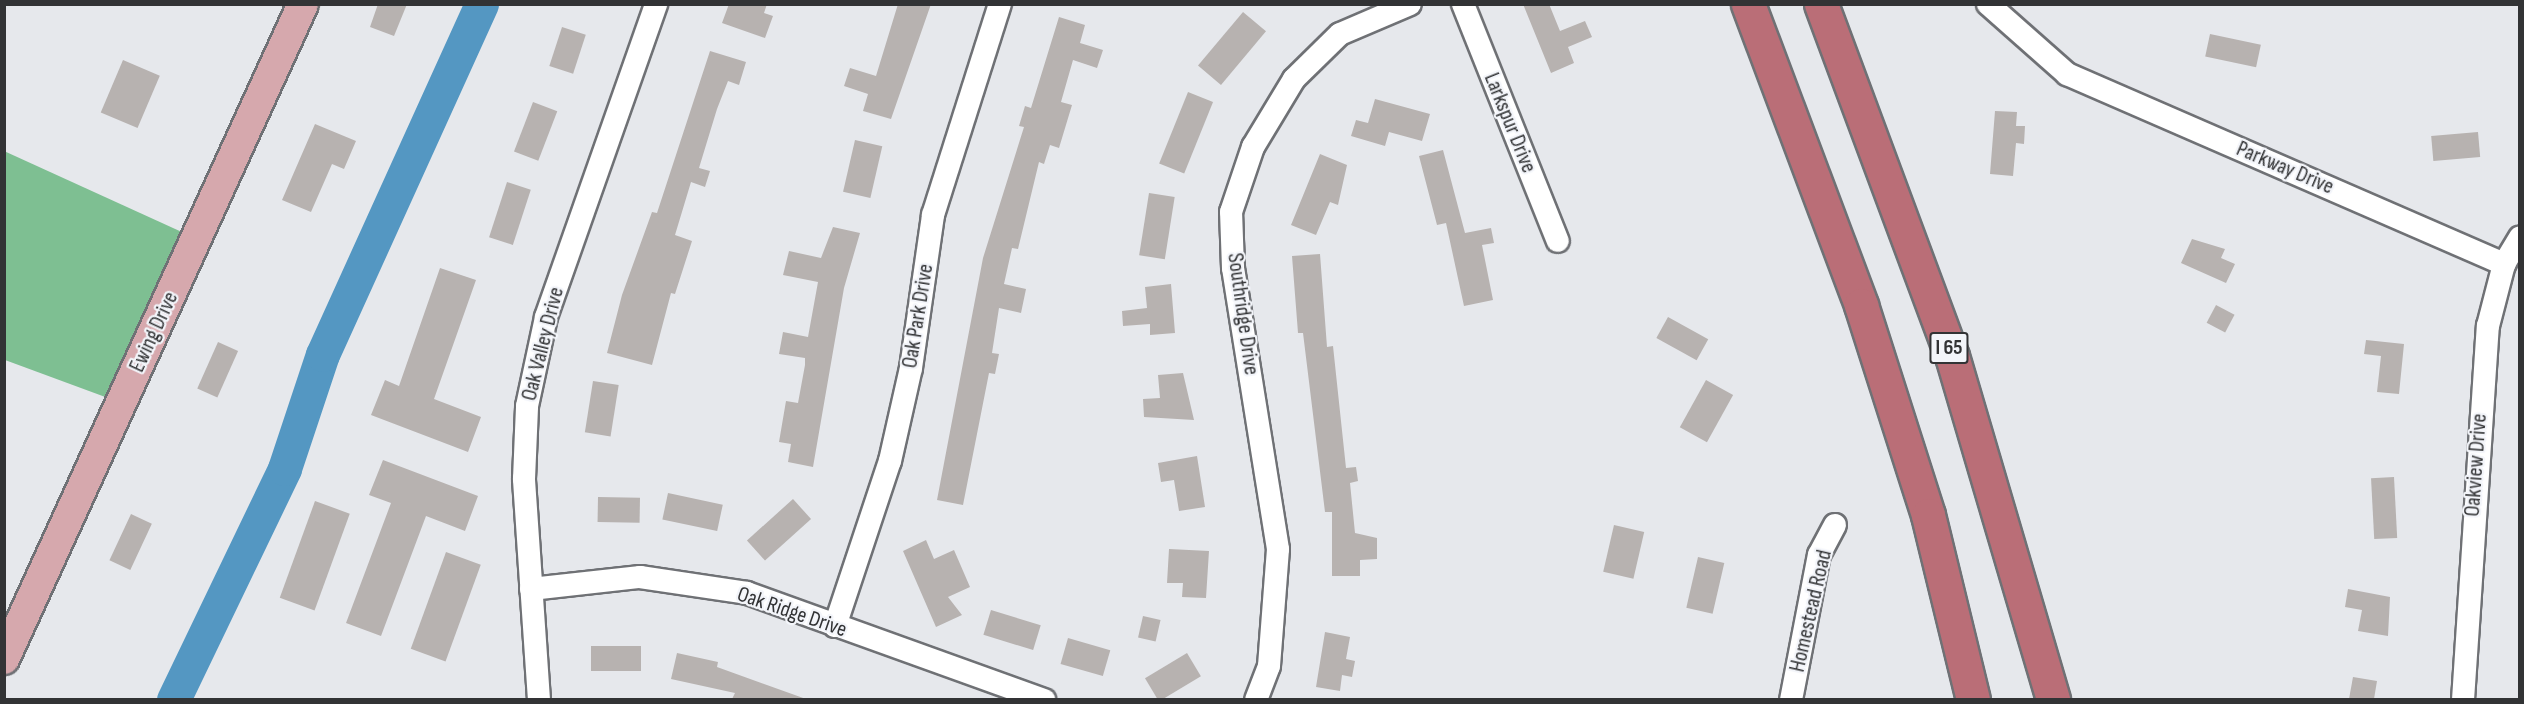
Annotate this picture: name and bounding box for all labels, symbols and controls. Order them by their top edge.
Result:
street label: Larkspur Drive [1478,69,1542,177]
street label: Parkway Drive [2232,136,2338,200]
street label: Southridge Drive [1221,251,1265,377]
street label: Oak Park Drive [897,262,939,370]
street label: Oak Valley Drive [516,285,570,403]
street label: Ewing Drive [124,288,184,376]
road number: I 65 [1928,330,1970,366]
street label: Oakview Drive [2459,413,2493,517]
street label: Homestead Road [1784,547,1838,675]
street label: Oak Ridge Drive [734,581,850,643]

